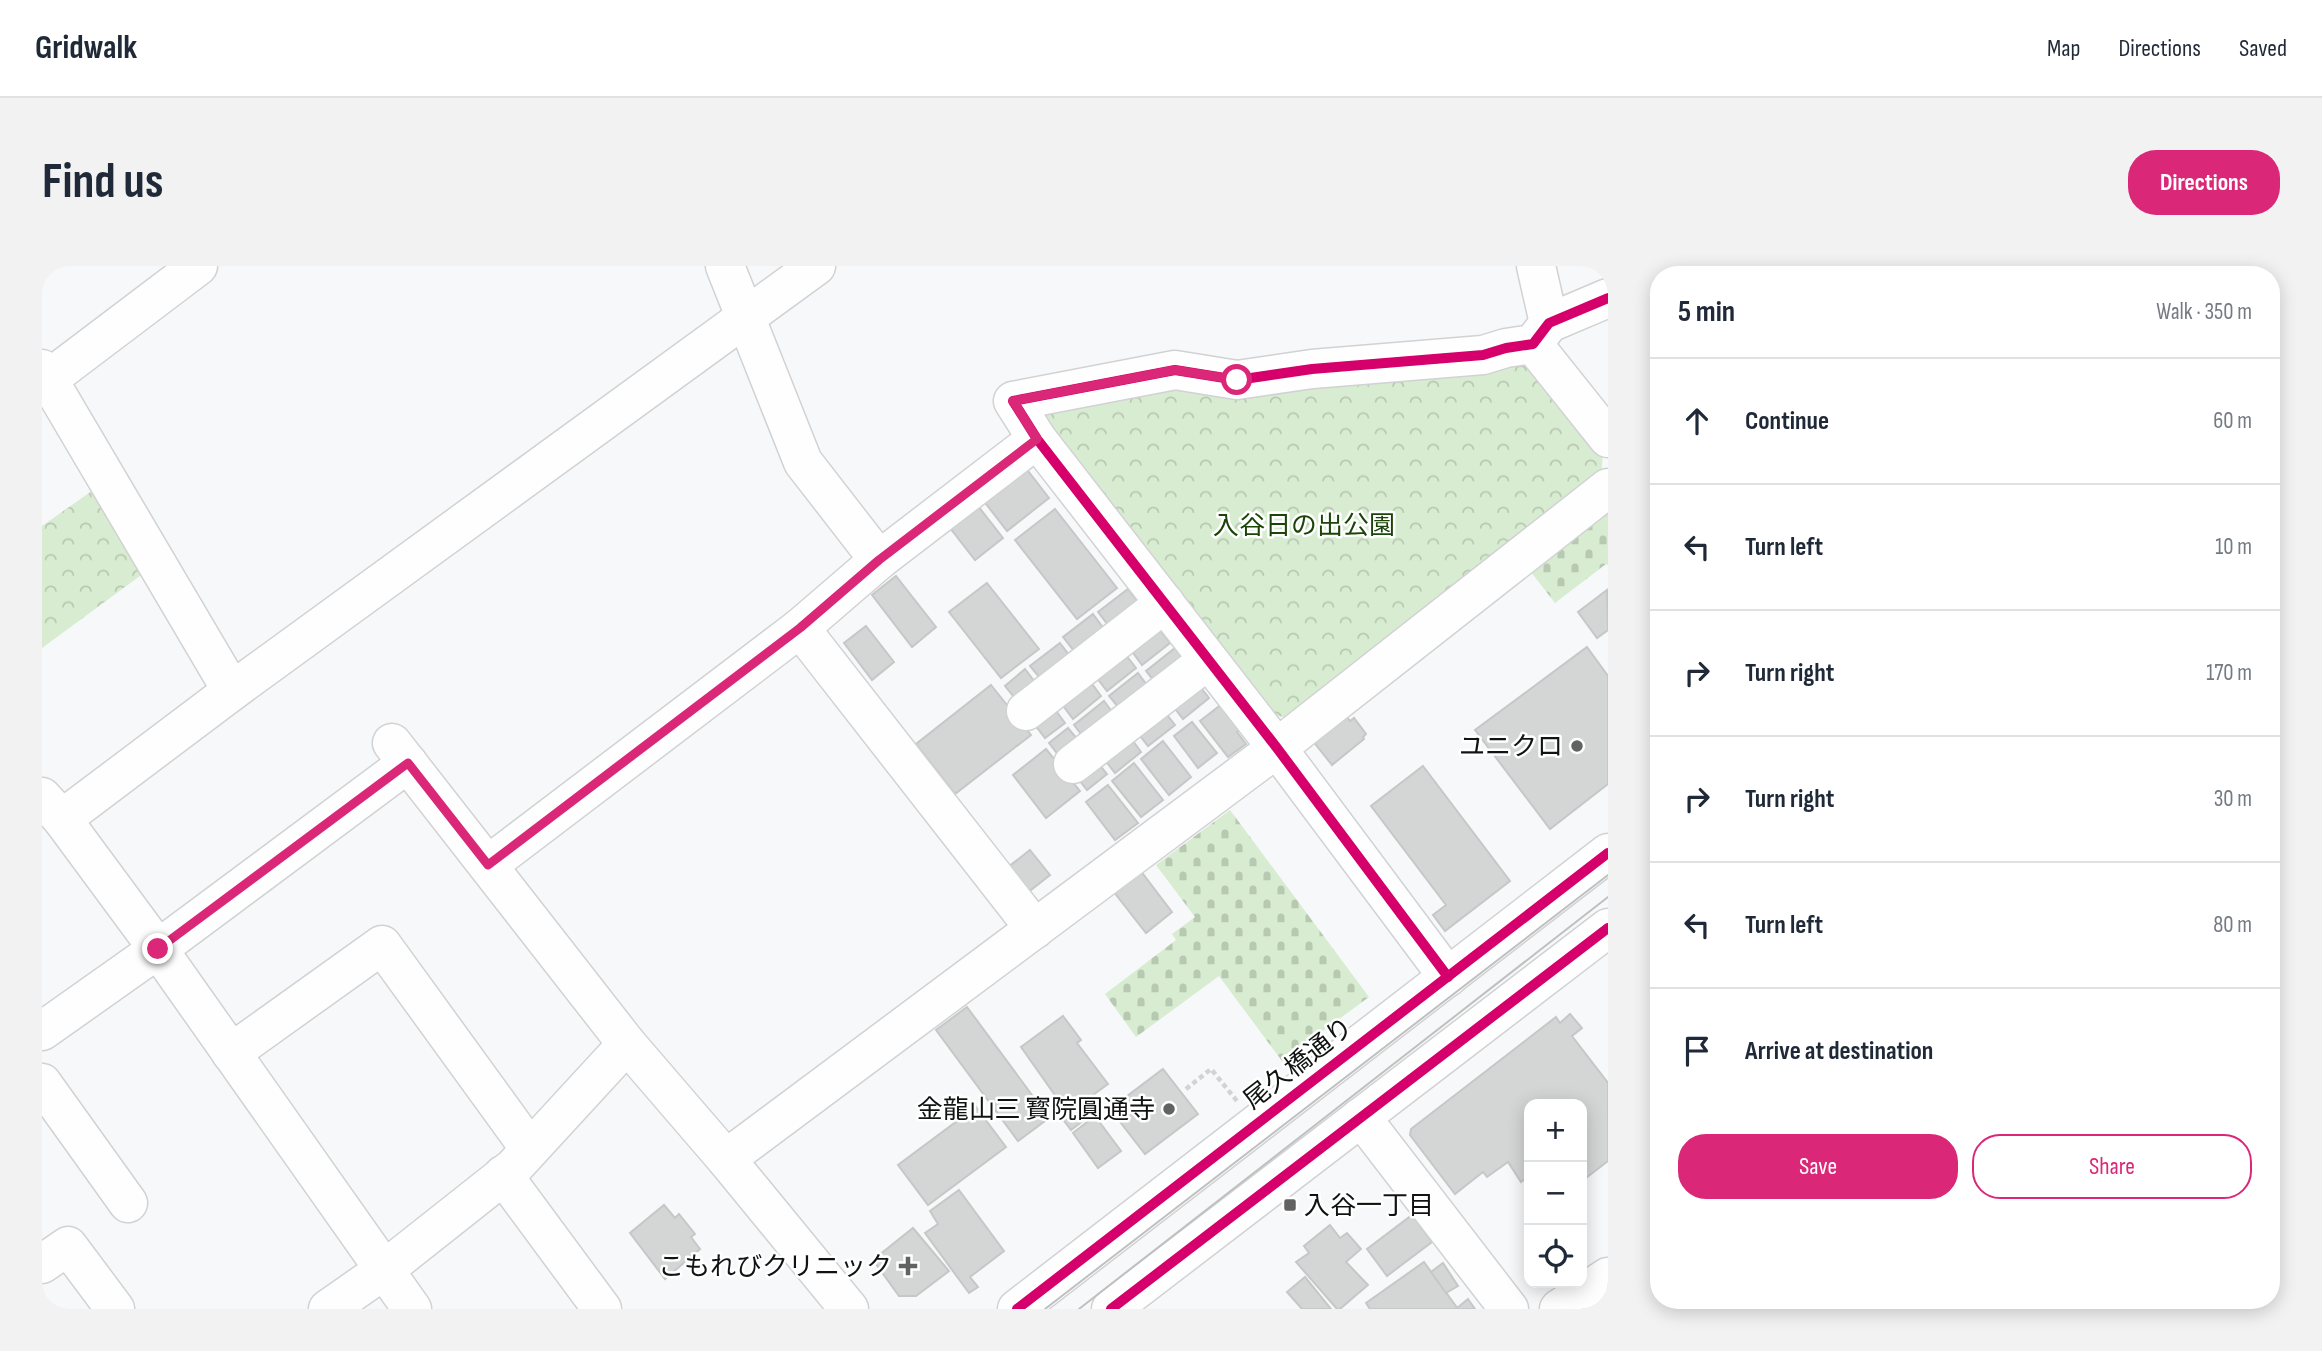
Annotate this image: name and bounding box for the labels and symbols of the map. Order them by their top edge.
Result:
route start [1221,364,1252,395]
park label: 入谷日の出公園 [1213,511,1395,542]
place label: ユニクロ [1459,732,1563,763]
marker: ユニクロ [1569,738,1585,754]
route end [142,933,173,964]
street label: 尾久橋通り [1238,1012,1360,1116]
place label: 金龍山三 寳院圓通寺 [917,1095,1155,1126]
marker: 金龍山三 寳院圓通寺 [1161,1101,1177,1117]
place label: 入谷一丁目 [1304,1191,1434,1222]
marker: 入谷一丁目 [1282,1197,1298,1213]
place label: こもれびクリニック [658,1252,892,1283]
marker: こもれびクリニック [898,1256,918,1276]

